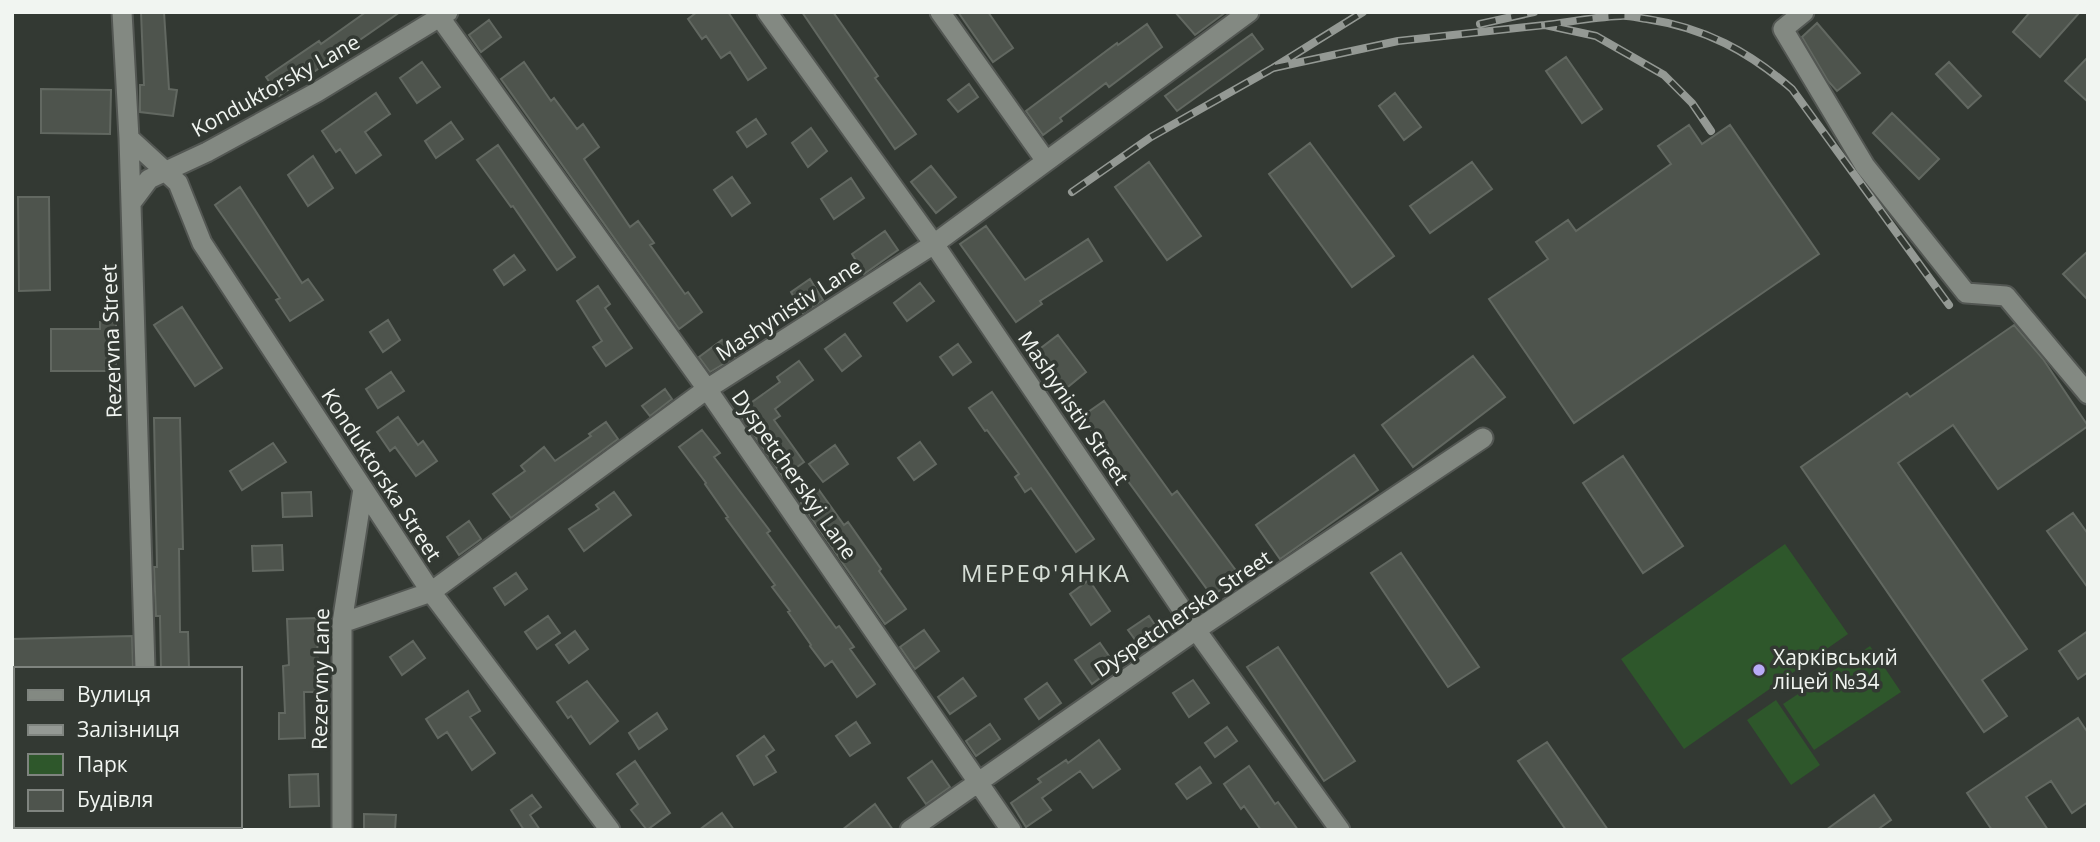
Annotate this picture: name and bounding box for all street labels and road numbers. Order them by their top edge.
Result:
street label: Konduktorsky Lane [186,27,365,143]
street label: Mashynistiv Lane [710,252,867,367]
street label: Rezervna Street [94,264,128,419]
street label: Mashynistiv Street [1012,325,1136,490]
street label: Konduktorska Street [315,383,448,566]
street label: Dyspetcherskyi Lane [726,384,864,565]
street label: Dyspetcherska Street [1088,543,1277,683]
street label: Rezervny Lane [305,608,335,750]

